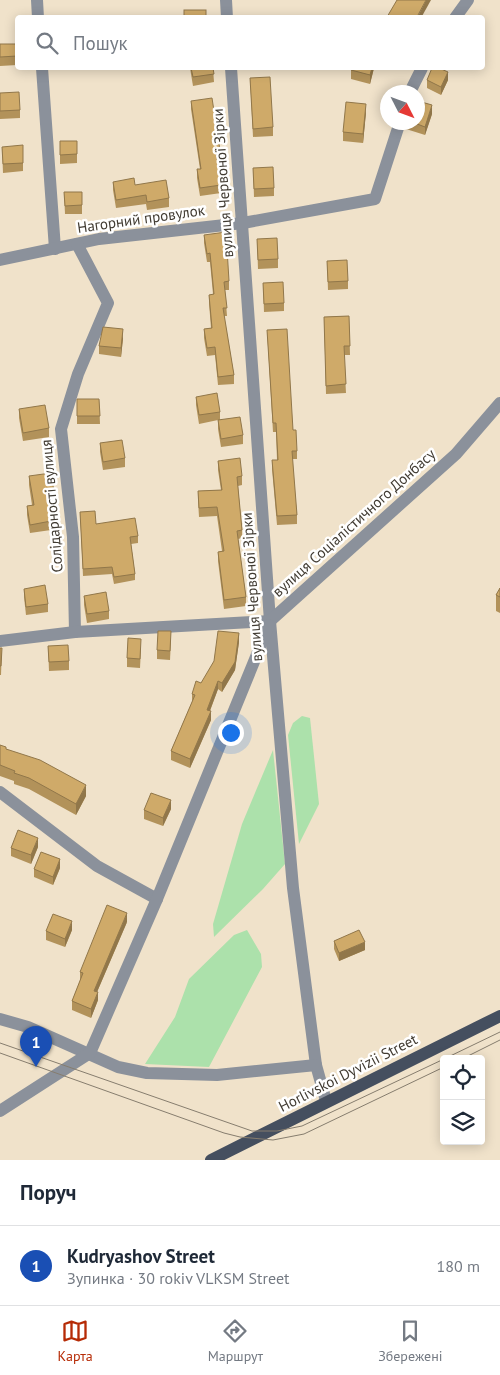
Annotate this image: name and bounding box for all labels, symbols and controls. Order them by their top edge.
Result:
search box [15,15,485,70]
icon: search [33,29,61,57]
text: Пошук [73,31,128,55]
north arrow [380,85,425,130]
street label: вулиця Червоної Зірки [208,108,237,258]
street label: Нагорний провулок [76,200,207,237]
street label: Солідарності вулиця [36,439,67,573]
street label: вулиця Соціалістичного Донбасу [268,444,439,601]
street label: вулиця Червоної Зірки [237,512,266,662]
your location [218,720,244,746]
pin: 1 [20,1026,52,1067]
street label: Horlivskoi Dyvizii Street [275,1029,420,1116]
map controls [440,1055,485,1145]
button: locate [440,1055,485,1100]
button: layers [440,1100,485,1145]
text: Поруч [20,1179,76,1206]
text: Kudryashov Street [67,1244,215,1268]
text: 1 [31,1256,41,1276]
text: 180 m [437,1256,480,1276]
text: Зупинка · 30 rokiv VLKSM Street [67,1268,289,1288]
tab: Карта [57,1317,93,1365]
tab: Маршрут [208,1317,263,1365]
tab: Збережені [378,1317,442,1365]

